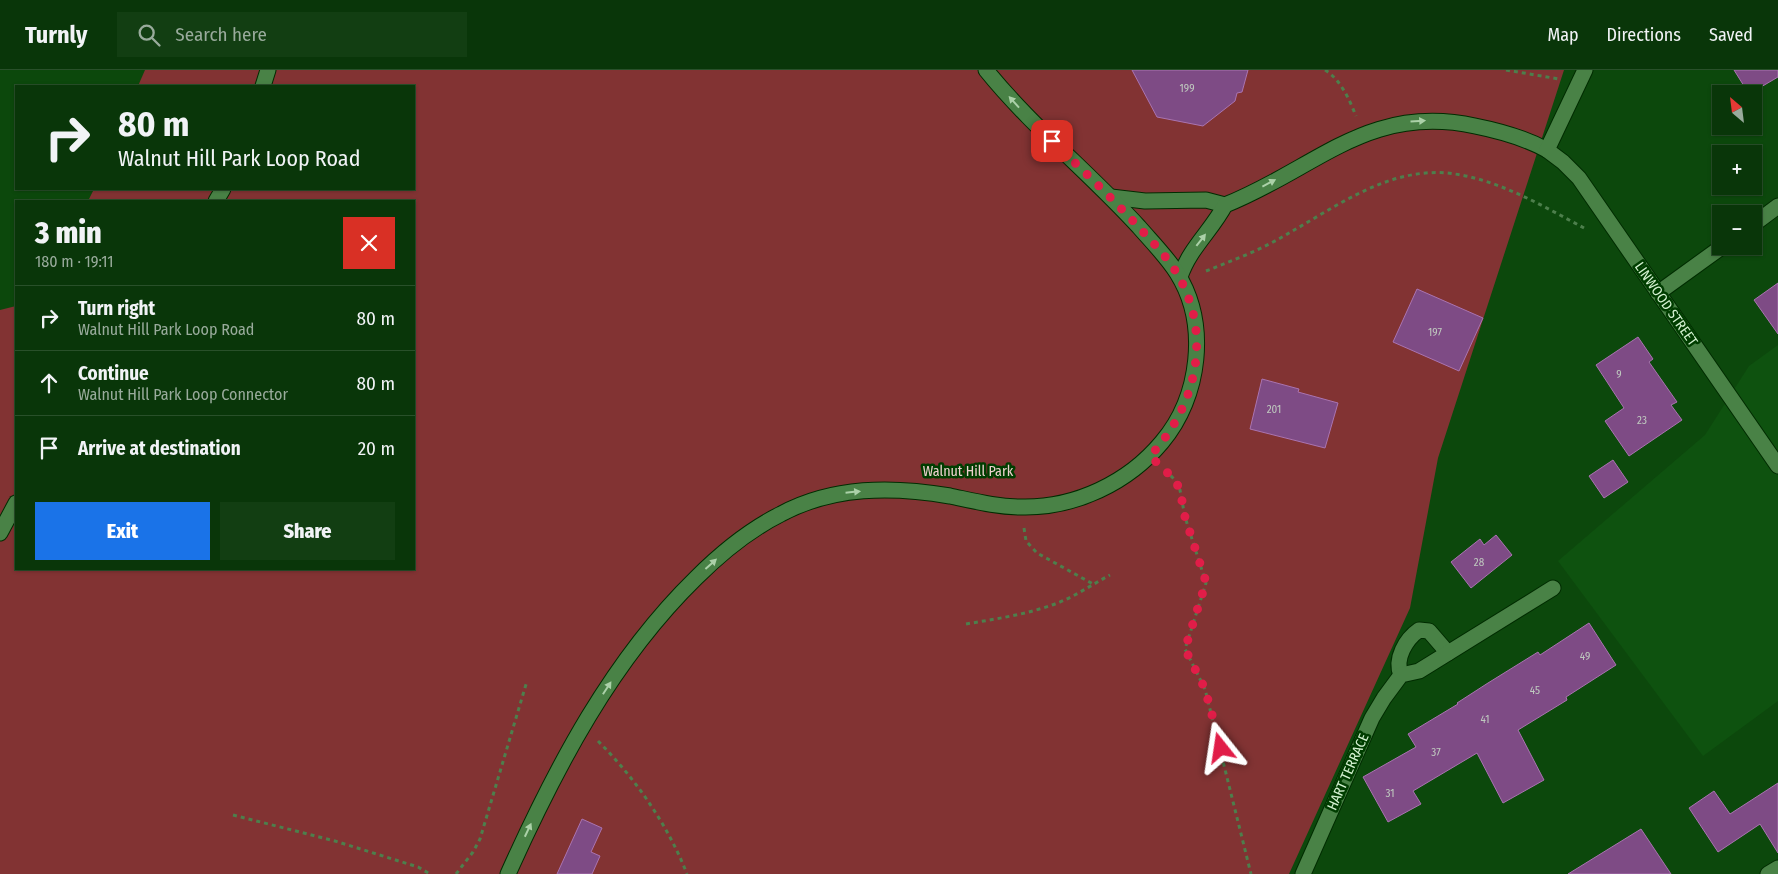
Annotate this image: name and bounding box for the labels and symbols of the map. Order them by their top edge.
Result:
house number: 199 [1180,82,1194,95]
north arrow [1712,85,1762,135]
one-way arrow [1008,96,1019,109]
one-way arrow [1410,117,1426,125]
pin [1031,120,1073,162]
one-way arrow [1262,179,1276,188]
one-way arrow [1196,233,1206,247]
street label: LINWOOD STREET [1631,259,1701,350]
house number: 197 [1428,326,1443,339]
house number: 9 [1616,368,1622,381]
house number: 201 [1267,403,1281,416]
house number: 23 [1637,414,1647,427]
park label: Walnut Hill Park [923,463,1014,480]
one-way arrow [846,488,862,496]
house number: 28 [1474,556,1485,569]
one-way arrow [705,558,717,570]
house number: 49 [1580,650,1590,663]
one-way arrow [602,681,612,695]
house number: 45 [1530,684,1540,697]
house number: 41 [1480,713,1490,726]
position arrow [1194,721,1246,773]
street label: HART TERRACE [1324,731,1373,813]
house number: 37 [1431,746,1441,759]
house number: 31 [1386,787,1395,800]
one-way arrow [524,823,532,837]

